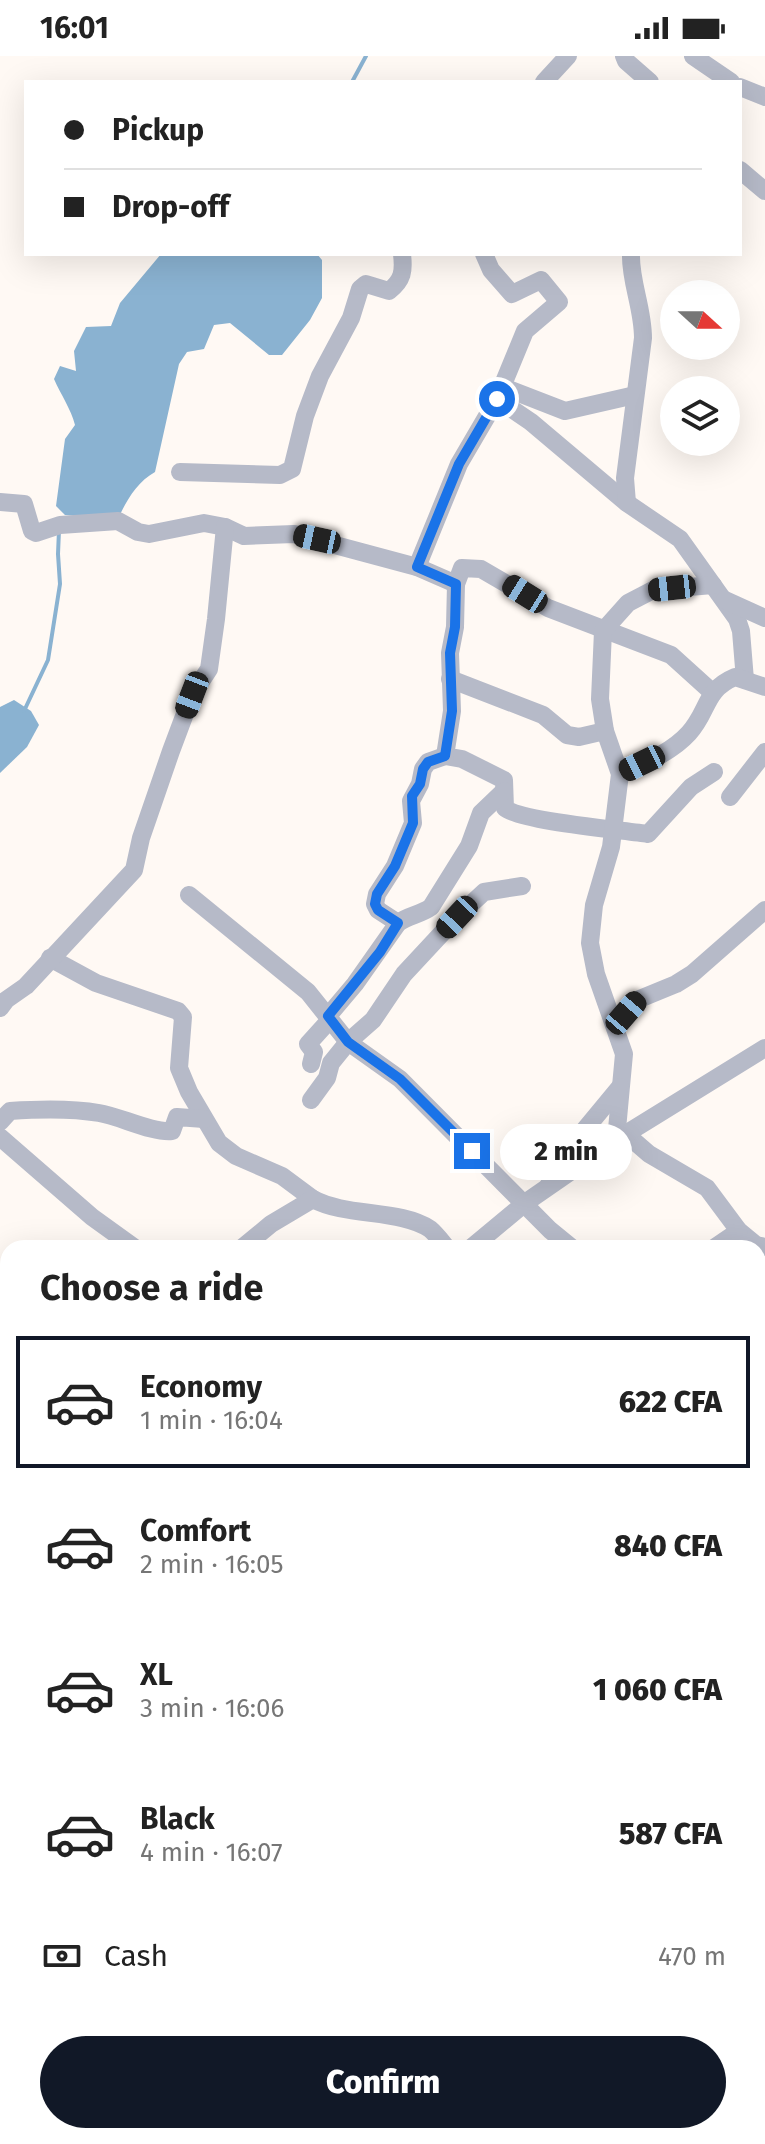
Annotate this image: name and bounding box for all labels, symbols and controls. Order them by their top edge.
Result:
text: 16:01 [40,10,109,46]
text: Pickup [112,112,204,148]
text: Drop-off [112,189,229,225]
north arrow [660,280,740,360]
map controls [660,280,740,456]
button: layers [660,376,740,456]
route start [479,381,515,417]
car [291,522,343,556]
car [498,571,552,617]
car [647,574,697,602]
car [172,668,212,722]
car [615,742,669,784]
car [432,891,482,943]
car [601,987,651,1039]
callout: 2 min [500,1123,632,1179]
route end [454,1133,490,1169]
text: 2 min [534,1136,598,1167]
text: Choose a ride [40,1266,263,1310]
icon: car [44,1366,116,1438]
text: Economy [140,1369,262,1405]
text: 622 CFA [619,1384,722,1420]
text: 1 min · 16:04 [140,1405,283,1436]
icon: car [44,1510,116,1582]
text: Comfort [140,1513,251,1549]
text: 840 CFA [614,1528,722,1564]
text: 2 min · 16:05 [140,1549,284,1580]
icon: car [44,1654,116,1726]
text: XL [140,1657,173,1693]
text: 1 060 CFA [593,1672,722,1708]
text: 3 min · 16:06 [140,1693,284,1724]
icon: car [44,1798,116,1870]
text: Black [140,1801,215,1837]
text: 587 CFA [619,1816,722,1852]
text: 4 min · 16:07 [140,1837,282,1868]
icon: cash [40,1934,84,1978]
text: Cash [104,1938,168,1974]
text: 470 m [658,1941,726,1972]
button: Confirm [40,2036,726,2128]

